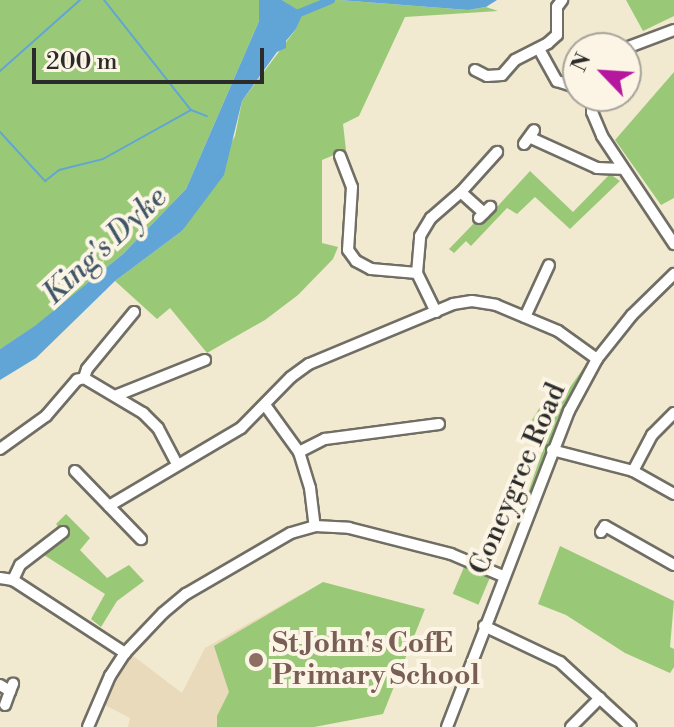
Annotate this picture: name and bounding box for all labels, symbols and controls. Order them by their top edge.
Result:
scale bar [36,32,268,82]
north arrow [562,32,642,112]
text: 200 m [46,47,117,77]
text: N [566,49,598,76]
water label: King's Dyke [36,180,174,312]
street label: Coneygree Road [463,378,573,580]
place label: St John's CofE Primary School [272,627,480,693]
marker: St John's CofE Primary School [247,651,265,669]

